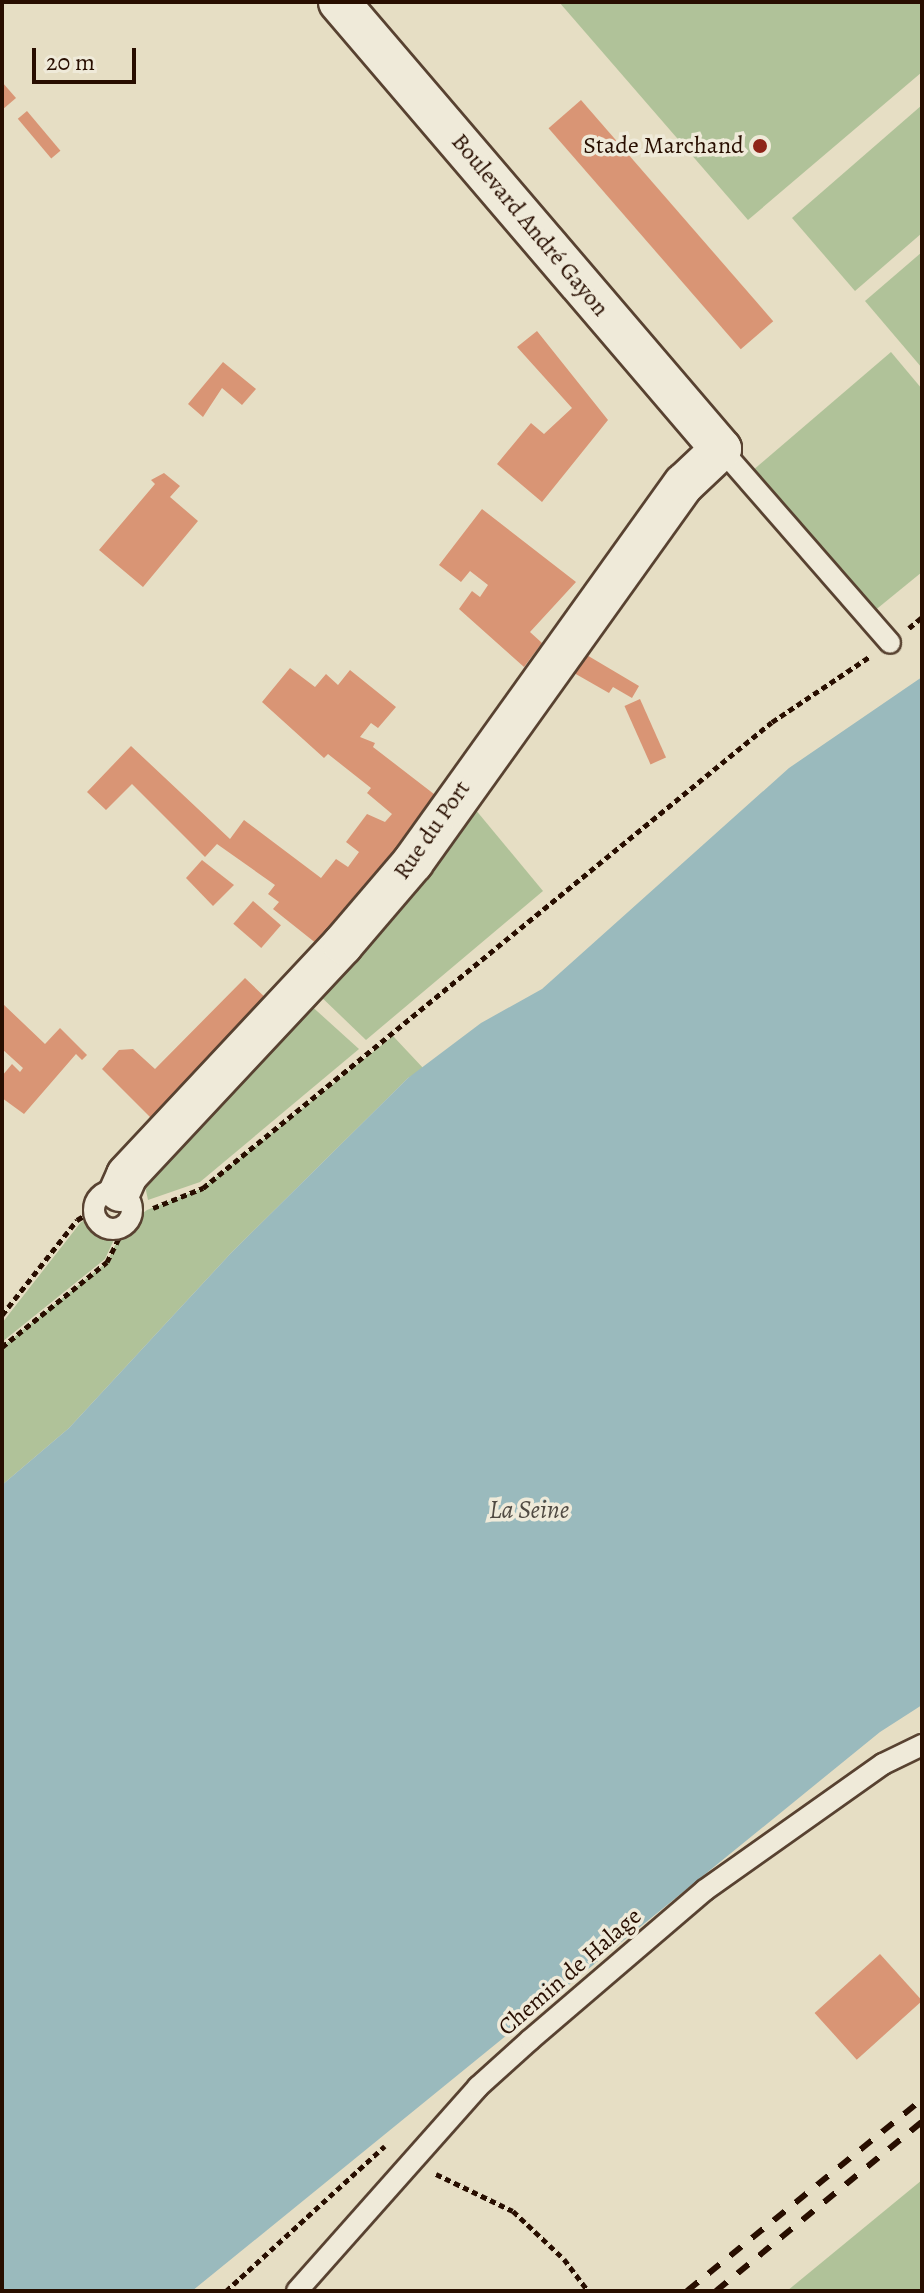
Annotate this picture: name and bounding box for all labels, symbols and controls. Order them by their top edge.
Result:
scale bar [36,32,140,82]
text: 20 m [46,46,95,78]
street label: Boulevard André Gayon [445,128,615,322]
place label: Stade Marchand [583,132,744,160]
marker: Stade Marchand [751,137,769,155]
street label: Rue du Port [387,775,477,885]
water label: La Seine [489,1494,569,1526]
street label: Chemin de Halage [493,1902,647,2042]

